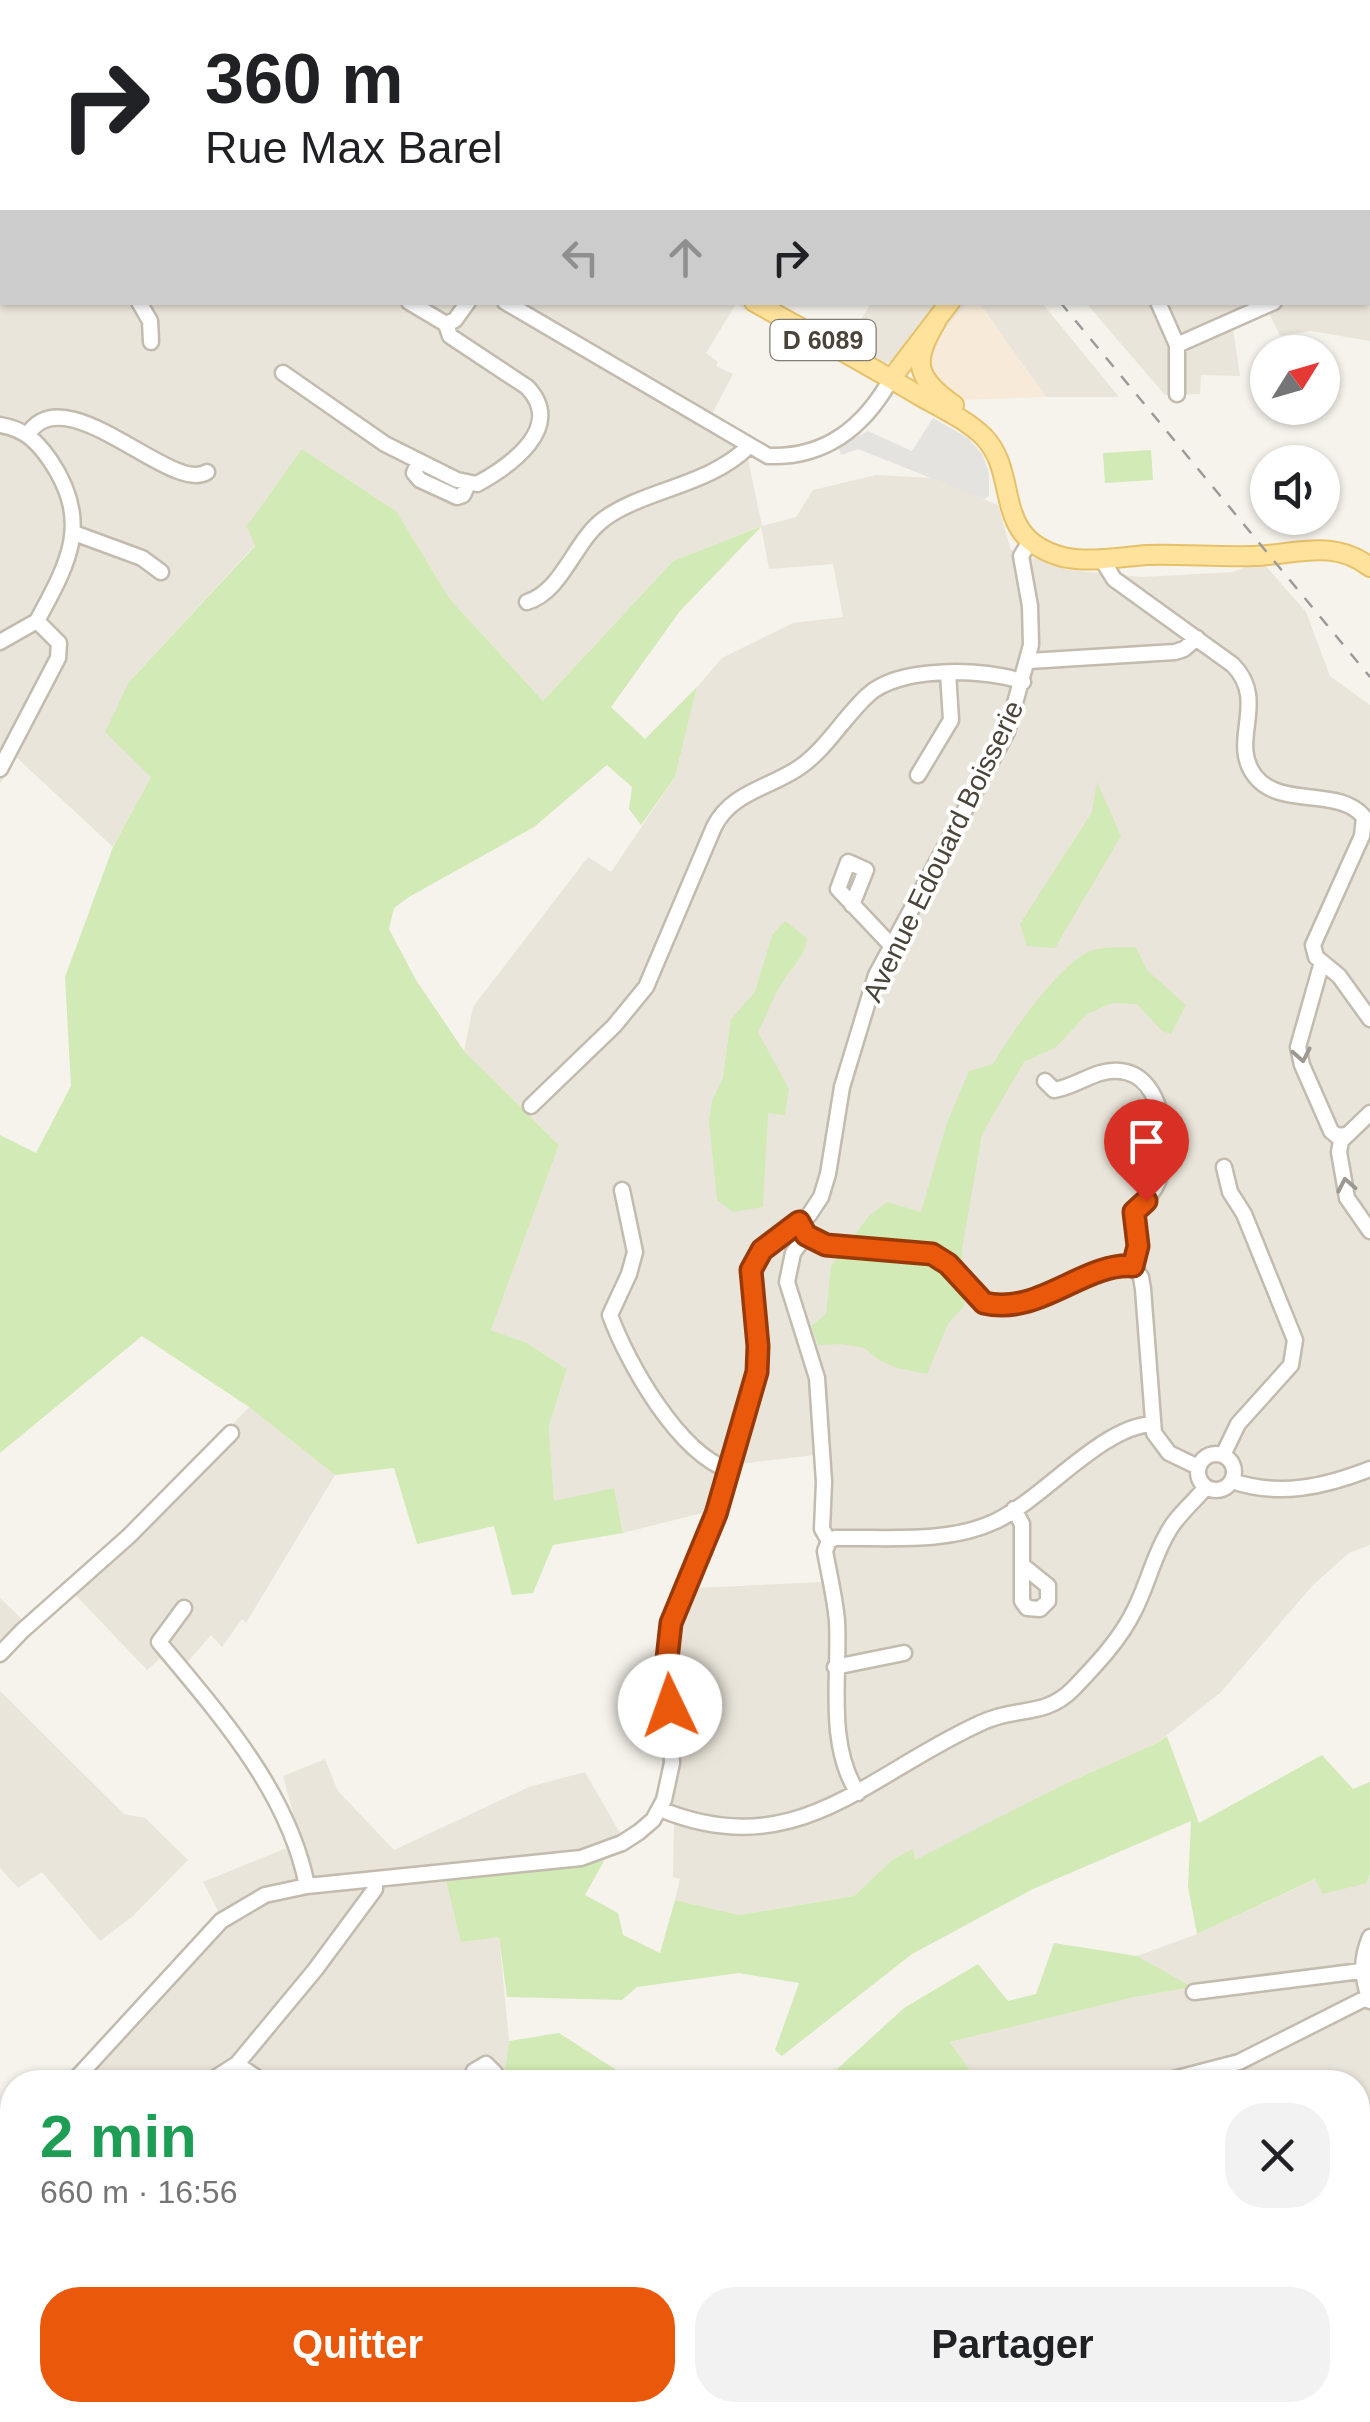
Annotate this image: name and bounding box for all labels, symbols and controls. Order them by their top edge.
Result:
icon: right [40,40,170,170]
text: 360 m [205,40,403,118]
text: Rue Max Barel [205,122,503,173]
icon: left [553,230,608,285]
icon: ahead [658,230,713,285]
icon: right [763,230,818,285]
road number: D 6089 [770,320,876,360]
north arrow [1250,335,1340,425]
map controls [1250,335,1340,535]
button: sound [1250,445,1340,535]
street label: Avenue Edouard Boisserie [857,695,1029,1007]
one-way arrow [1290,1046,1311,1063]
pin [1104,1099,1189,1202]
icon: arrive [1119,1114,1174,1169]
one-way arrow [1337,1177,1358,1194]
position arrow [618,1654,722,1758]
text: 2 min [40,2103,197,2170]
button: close [1225,2103,1330,2208]
text: 660 m · 16:56 [40,2174,237,2210]
button: Quitter [40,2287,675,2402]
button: Partager [695,2287,1330,2402]

